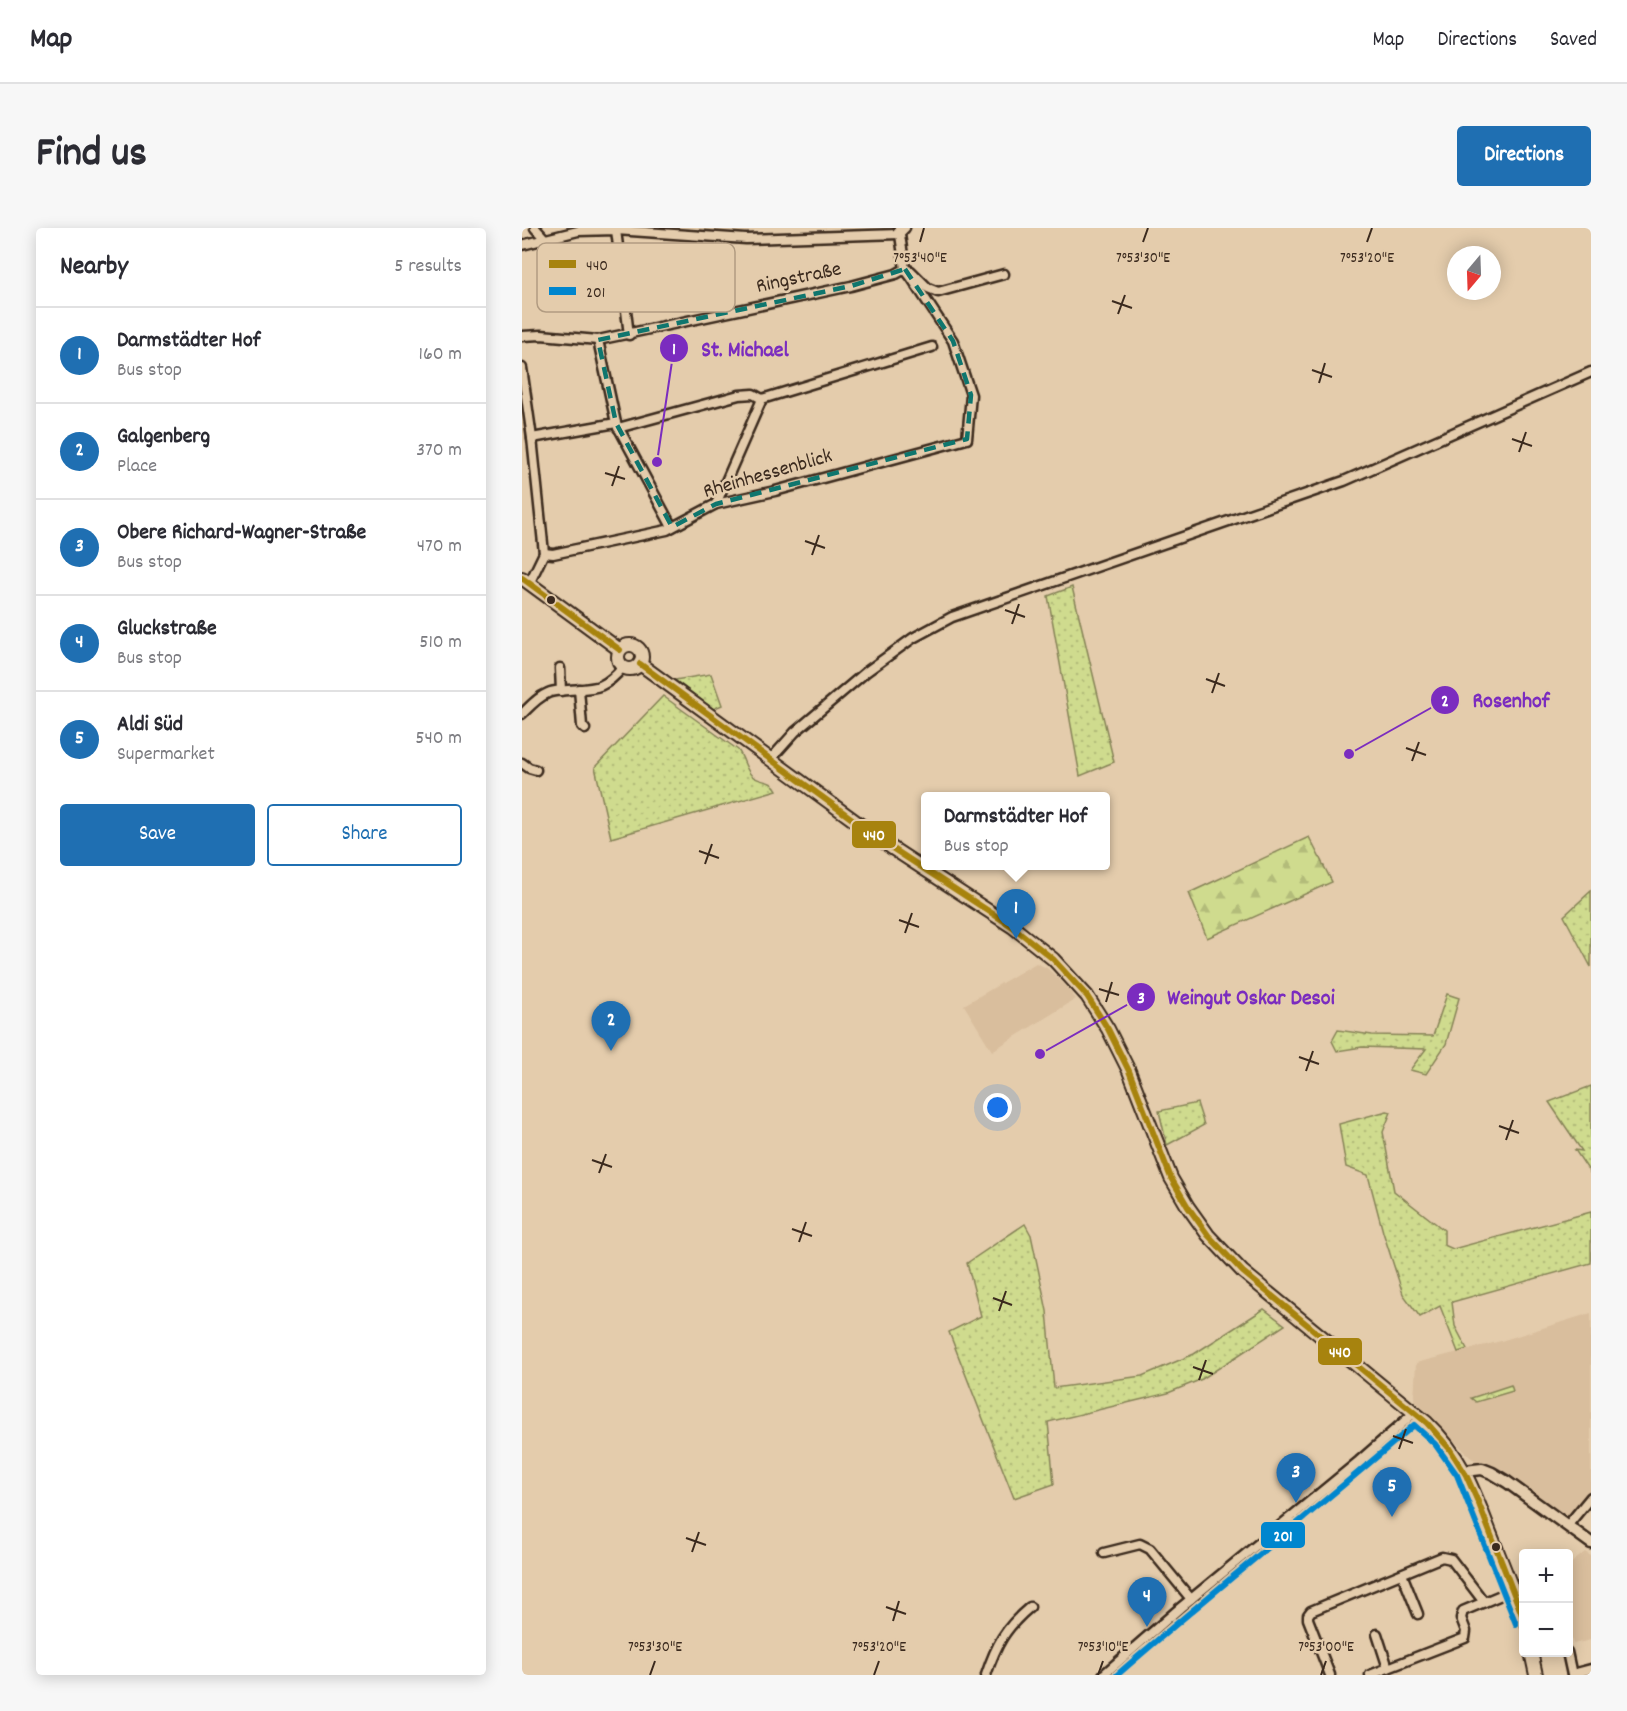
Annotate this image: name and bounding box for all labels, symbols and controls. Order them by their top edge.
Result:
text: Map [30,21,72,61]
text: Map [1373,26,1404,56]
text: Directions [1437,26,1517,56]
text: Saved [1550,26,1597,56]
text: Find us [36,126,147,186]
button: Directions [1457,126,1591,186]
legend [537,243,735,312]
north arrow [1447,246,1501,300]
text: 7°53'40"E [893,248,947,270]
text: 7°53'30"E [1116,248,1170,270]
text: 7°53'20"E [1340,248,1394,270]
text: Nearby [60,249,128,286]
text: 5 results [394,253,462,281]
text: 440 [586,255,608,278]
street label: Ringstraße [754,255,844,303]
text: 201 [586,282,605,305]
text: Darmstädter Hof [117,326,260,357]
callout: St. Michael [659,328,800,368]
text: St. Michael [701,336,790,367]
text: 1 [672,338,676,363]
text: 1 [77,341,82,369]
text: 160 m [419,341,462,369]
text: Bus stop [117,357,182,385]
text: Galgenberg [117,422,210,453]
text: 2 [75,437,84,465]
text: 370 m [416,437,462,465]
street label: Rheinhessenblick [700,442,836,508]
text: Place [117,453,157,481]
text: Obere Richard-Wagner-Straße [117,518,366,549]
text: 3 [75,533,84,561]
text: 470 m [417,533,462,561]
text: Bus stop [117,549,182,577]
unlabelled marker [545,594,557,606]
text: Gluckstraße [117,614,217,645]
text: 4 [75,629,84,657]
text: 510 m [419,629,462,657]
text: Bus stop [117,645,182,673]
callout: Rosenhof [1430,680,1562,720]
text: Rosenhof [1472,687,1551,718]
text: 2 [1441,690,1449,715]
text: Aldi Süd [117,710,183,741]
text: 5 [75,725,84,753]
text: 540 m [415,725,462,753]
text: Supermarket [117,741,215,769]
popup [921,792,1110,870]
text: Darmstädter Hof [944,802,1087,833]
button: Save [60,804,255,866]
button: Share [267,804,462,866]
line badge: 440 [851,820,897,849]
text: 440 [863,825,885,848]
text: Bus stop [944,833,1009,861]
pin: 1 [996,890,1036,939]
callout: Weingut Oskar Desoi [1126,977,1347,1017]
text: Weingut Oskar Desoi [1167,984,1335,1015]
text: 3 [1137,987,1145,1012]
pin: 2 [592,1002,631,1051]
your location [983,1093,1012,1122]
line badge: 440 [1317,1337,1363,1366]
text: 440 [1329,1342,1351,1365]
pin: 3 [1276,1454,1316,1503]
pin: 5 [1372,1468,1412,1517]
line badge: 201 [1260,1521,1306,1549]
text: 201 [1273,1526,1293,1549]
unlabelled marker [1490,1541,1502,1553]
map controls [1519,1549,1573,1657]
button: + [1519,1549,1573,1603]
pin: 4 [1128,1578,1166,1627]
button: − [1519,1603,1573,1657]
text: 7°53'30"E [628,1637,682,1659]
text: 7°53'20"E [852,1637,906,1659]
text: 7°53'10"E [1078,1637,1129,1659]
text: 7°53'00"E [1298,1637,1354,1659]

